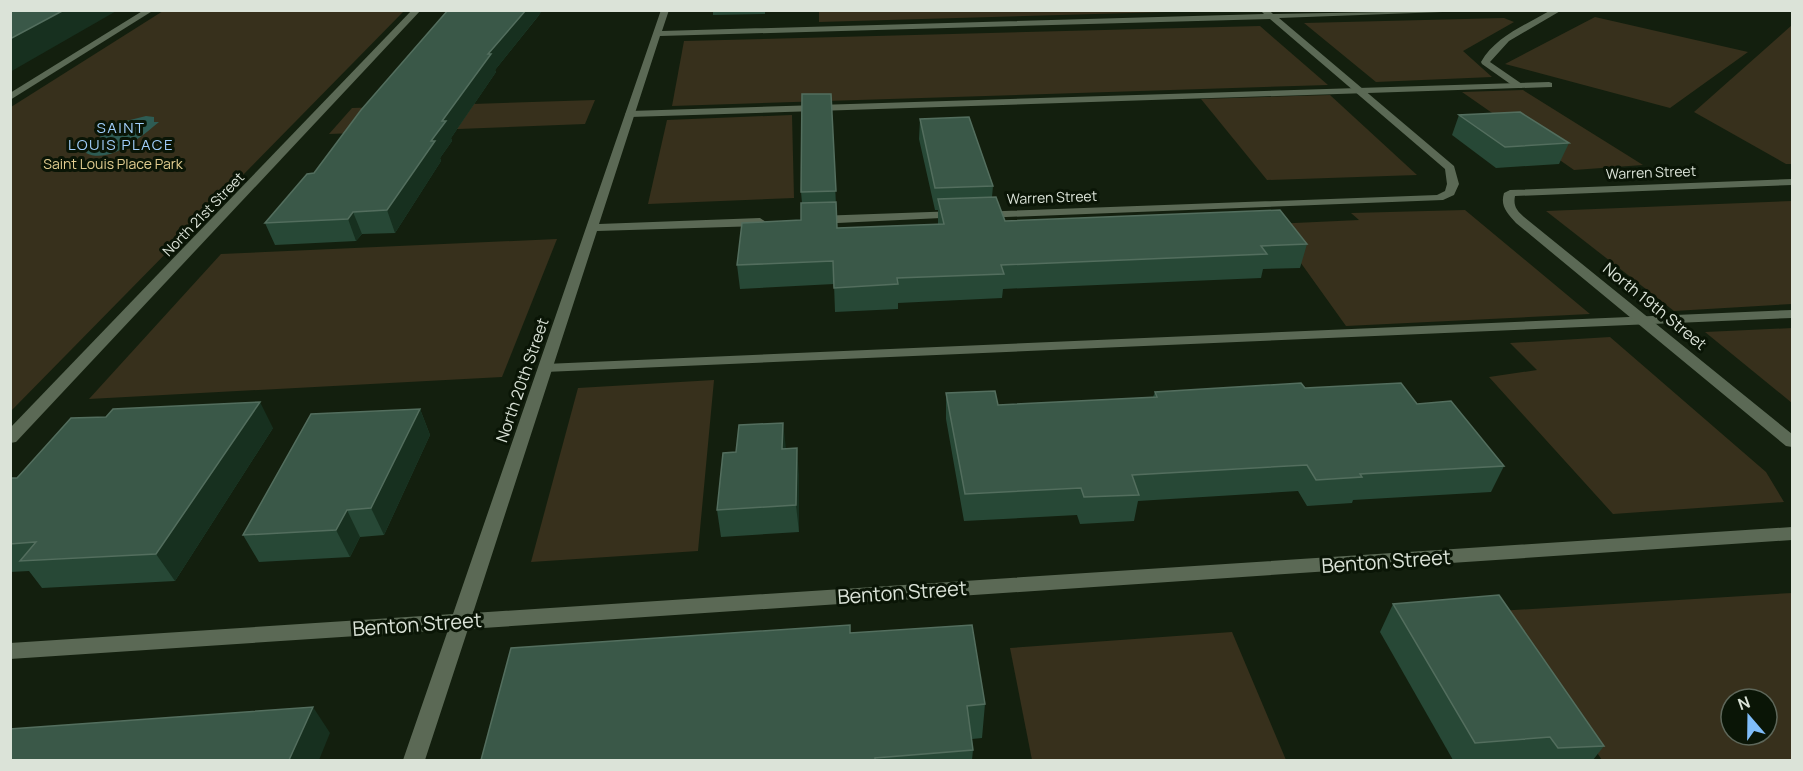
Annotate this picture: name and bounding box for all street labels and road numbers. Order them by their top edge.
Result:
street label: Warren Street [1605,161,1697,183]
street label: North 21st Street [158,168,248,260]
street label: Warren Street [1006,186,1098,208]
street label: North 19th Street [1599,257,1711,355]
street label: North 20th Street [490,315,554,445]
street label: Benton Street [1320,543,1452,579]
street label: Benton Street [836,574,968,610]
street label: Benton Street [351,606,483,642]

